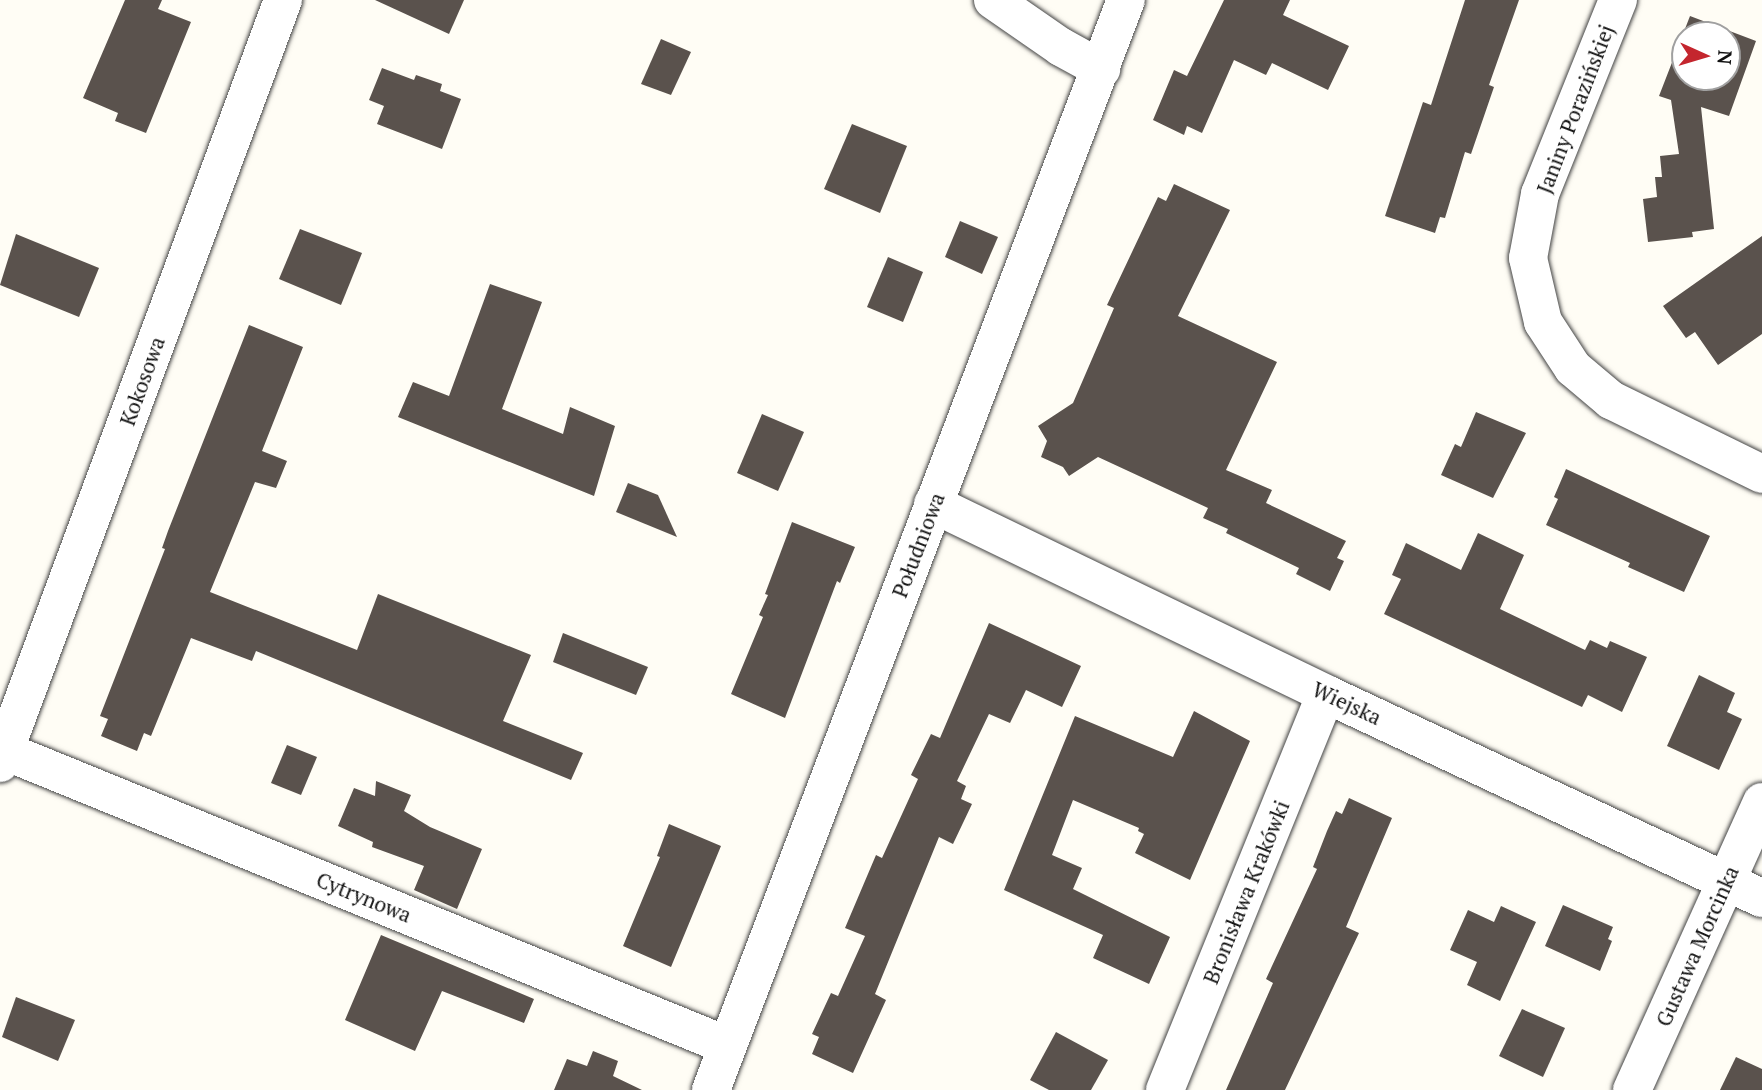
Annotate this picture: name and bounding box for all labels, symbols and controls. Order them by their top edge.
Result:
street label: Janiny Porazińskiej [1531,21,1619,197]
north arrow [1671,21,1741,91]
text: N [1712,49,1738,65]
street label: Kokosowa [114,333,170,429]
street label: Południowa [887,489,949,601]
street label: Wiejska [1309,676,1385,730]
street label: Bronisława Krakówki [1198,797,1294,987]
street label: Gustawa Morcinka [1650,862,1744,1030]
street label: Cytrynowa [313,867,415,927]

